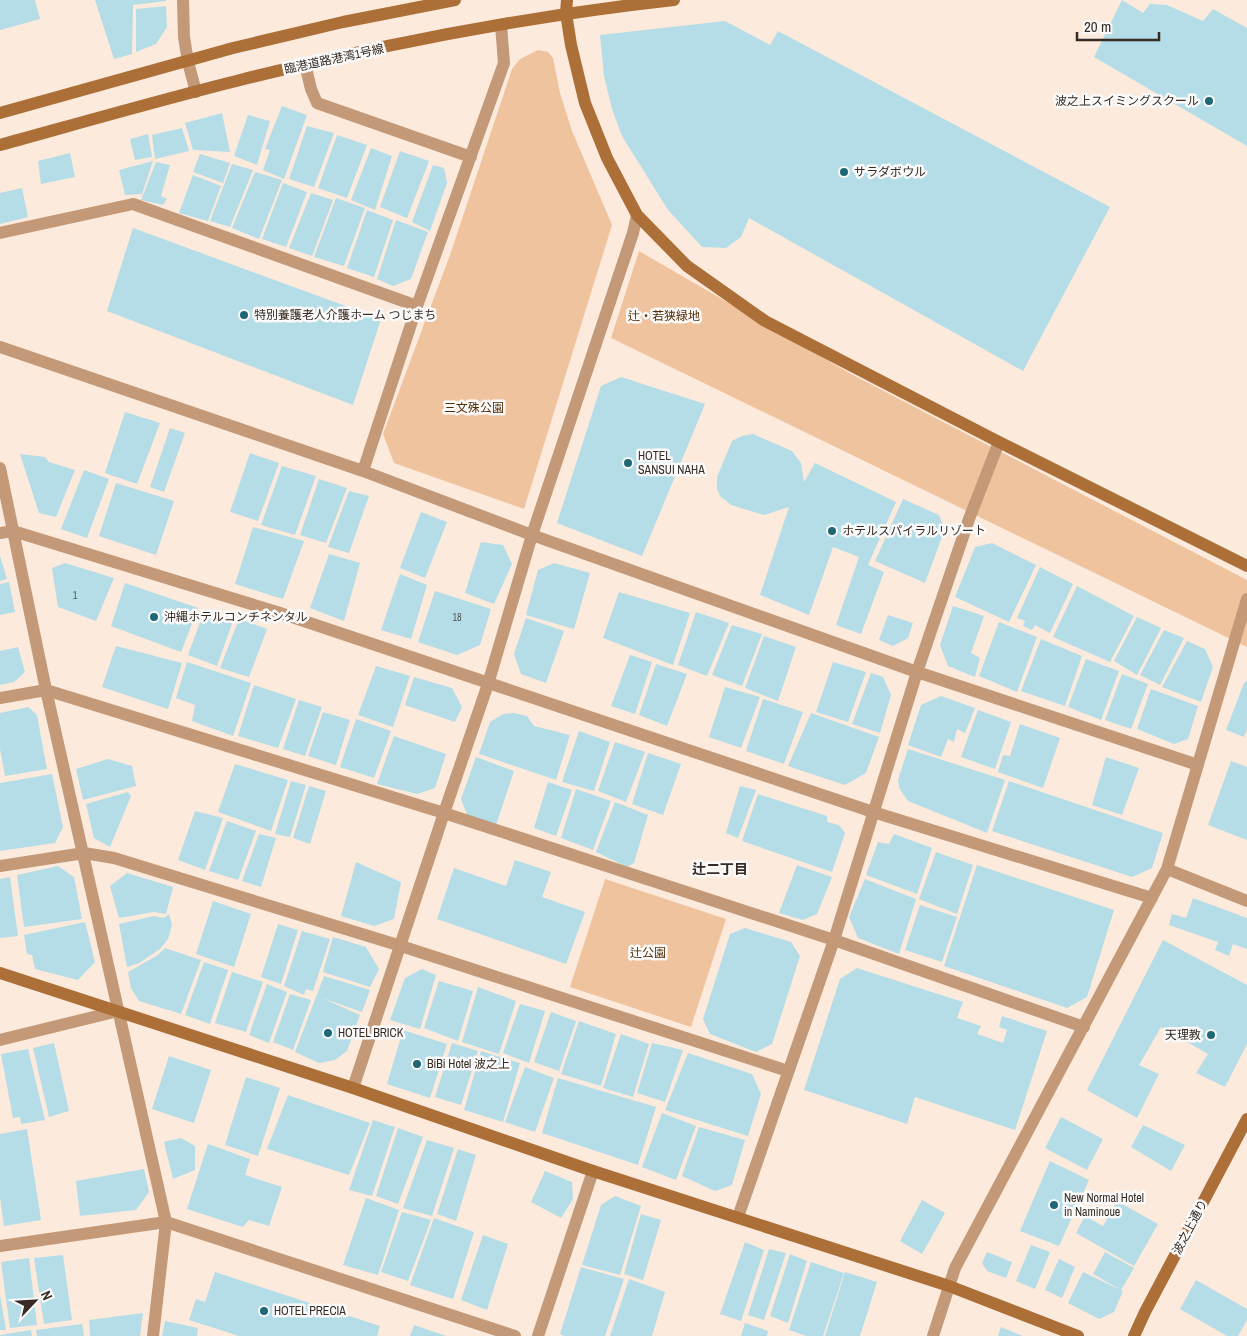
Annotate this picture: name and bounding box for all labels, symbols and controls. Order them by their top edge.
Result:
scale bar [1077,10,1160,42]
text: 20 m [1084,16,1111,37]
street label: 臨港道路港湾1号線 [283,41,385,77]
place label: 波之上スイミングスクール [1055,93,1199,109]
marker: 波之上スイミングスクール [1203,95,1215,107]
place label: サラダボウル [854,164,926,180]
marker: サラダボウル [838,166,850,178]
place label: 特別養護老人介護ホーム つじまち [254,307,436,323]
park label: 辻・若狭緑地 [628,308,700,324]
marker: 特別養護老人介護ホーム つじまち [238,309,250,321]
park label: 三文殊公園 [444,400,504,416]
place label: HOTEL SANSUI NAHA [638,448,705,478]
marker: HOTEL SANSUI NAHA [622,457,634,469]
place label: ホテルスパイラルリゾート [842,523,986,539]
marker: ホテルスパイラルリゾート [826,525,838,537]
house number: 1 [73,589,78,602]
place label: 沖縄ホテルコンチネンタル [164,609,308,625]
marker: 沖縄ホテルコンチネンタル [148,611,160,623]
house number: 18 [452,611,462,624]
district label: 辻二丁目 [692,860,748,878]
park label: 辻公園 [630,945,666,961]
place label: HOTEL BRICK [338,1025,404,1041]
marker: HOTEL BRICK [322,1027,334,1039]
place label: 天理教 [1165,1027,1201,1043]
marker: 天理教 [1205,1029,1217,1041]
place label: BiBi Hotel 波之上 [427,1056,510,1072]
marker: BiBi Hotel 波之上 [411,1058,423,1070]
place label: New Normal Hotel in Naminoue [1064,1190,1144,1220]
street label: 波之上通り [1169,1197,1211,1257]
marker: New Normal Hotel in Naminoue [1048,1199,1060,1211]
north arrow [10,1276,60,1326]
text: N [37,1288,57,1303]
place label: HOTEL PRECIA [274,1303,346,1319]
marker: HOTEL PRECIA [258,1305,270,1317]

